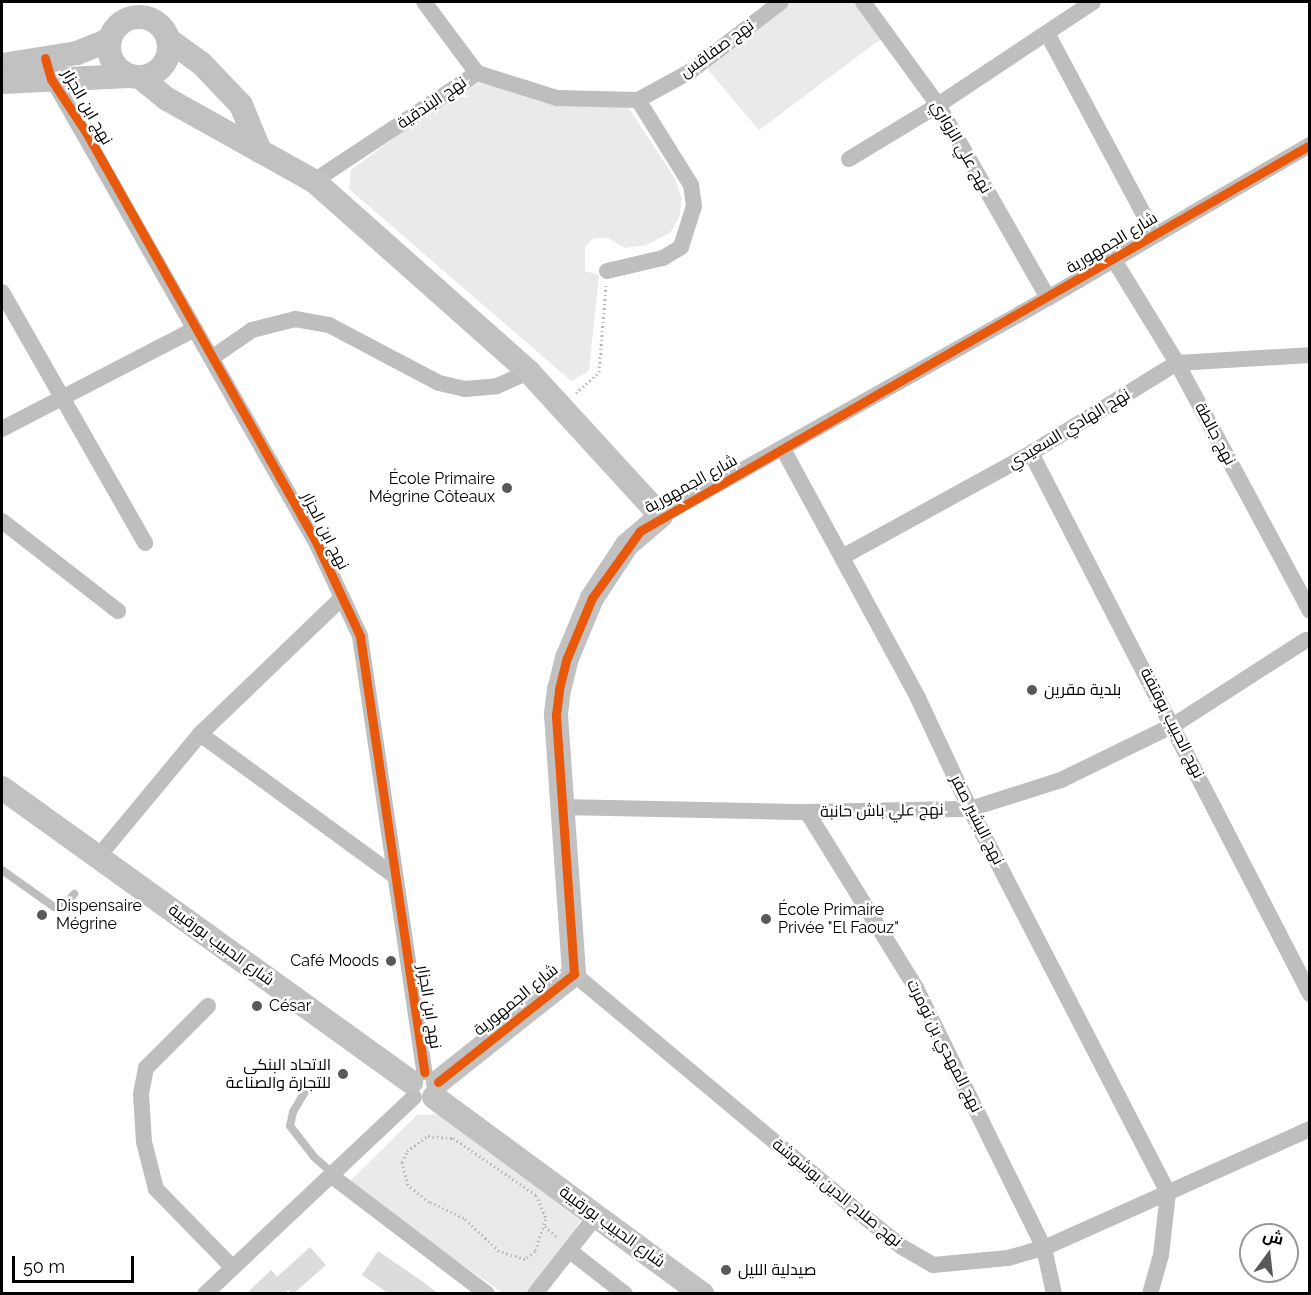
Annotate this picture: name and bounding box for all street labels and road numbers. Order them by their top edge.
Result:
street label: نهج صفاقس [676,16,758,82]
street label: نهج ابن الجزار [58,66,116,148]
street label: نهج البندقية [394,73,470,133]
street label: نهج علي الزواري [927,97,995,197]
street label: شارع الجمهورية [1063,208,1161,278]
street label: نهج الهادي السعيدي [1004,385,1134,473]
street label: نهج جالطة [1191,399,1239,469]
street label: شارع الجمهورية [641,451,741,517]
street label: نهج ابن الجزار [297,489,353,573]
street label: نهج الحبيب بوقتفة [1136,665,1208,781]
street label: نهج البشير صفر [946,772,1008,868]
street label: نهج علي باش حانبة [820,800,944,822]
street label: شارع الحبيب بورقيبة [164,900,278,990]
street label: شارع الجمهورية [470,960,562,1040]
street label: نهج ابن الجزار [413,964,445,1050]
street label: نهج المهدي بن تومرت [902,976,986,1116]
street label: نهج صلاح الدين بوشوشة [768,1135,906,1251]
street label: شارع الحبيب بورقيبة [555,1182,669,1272]

